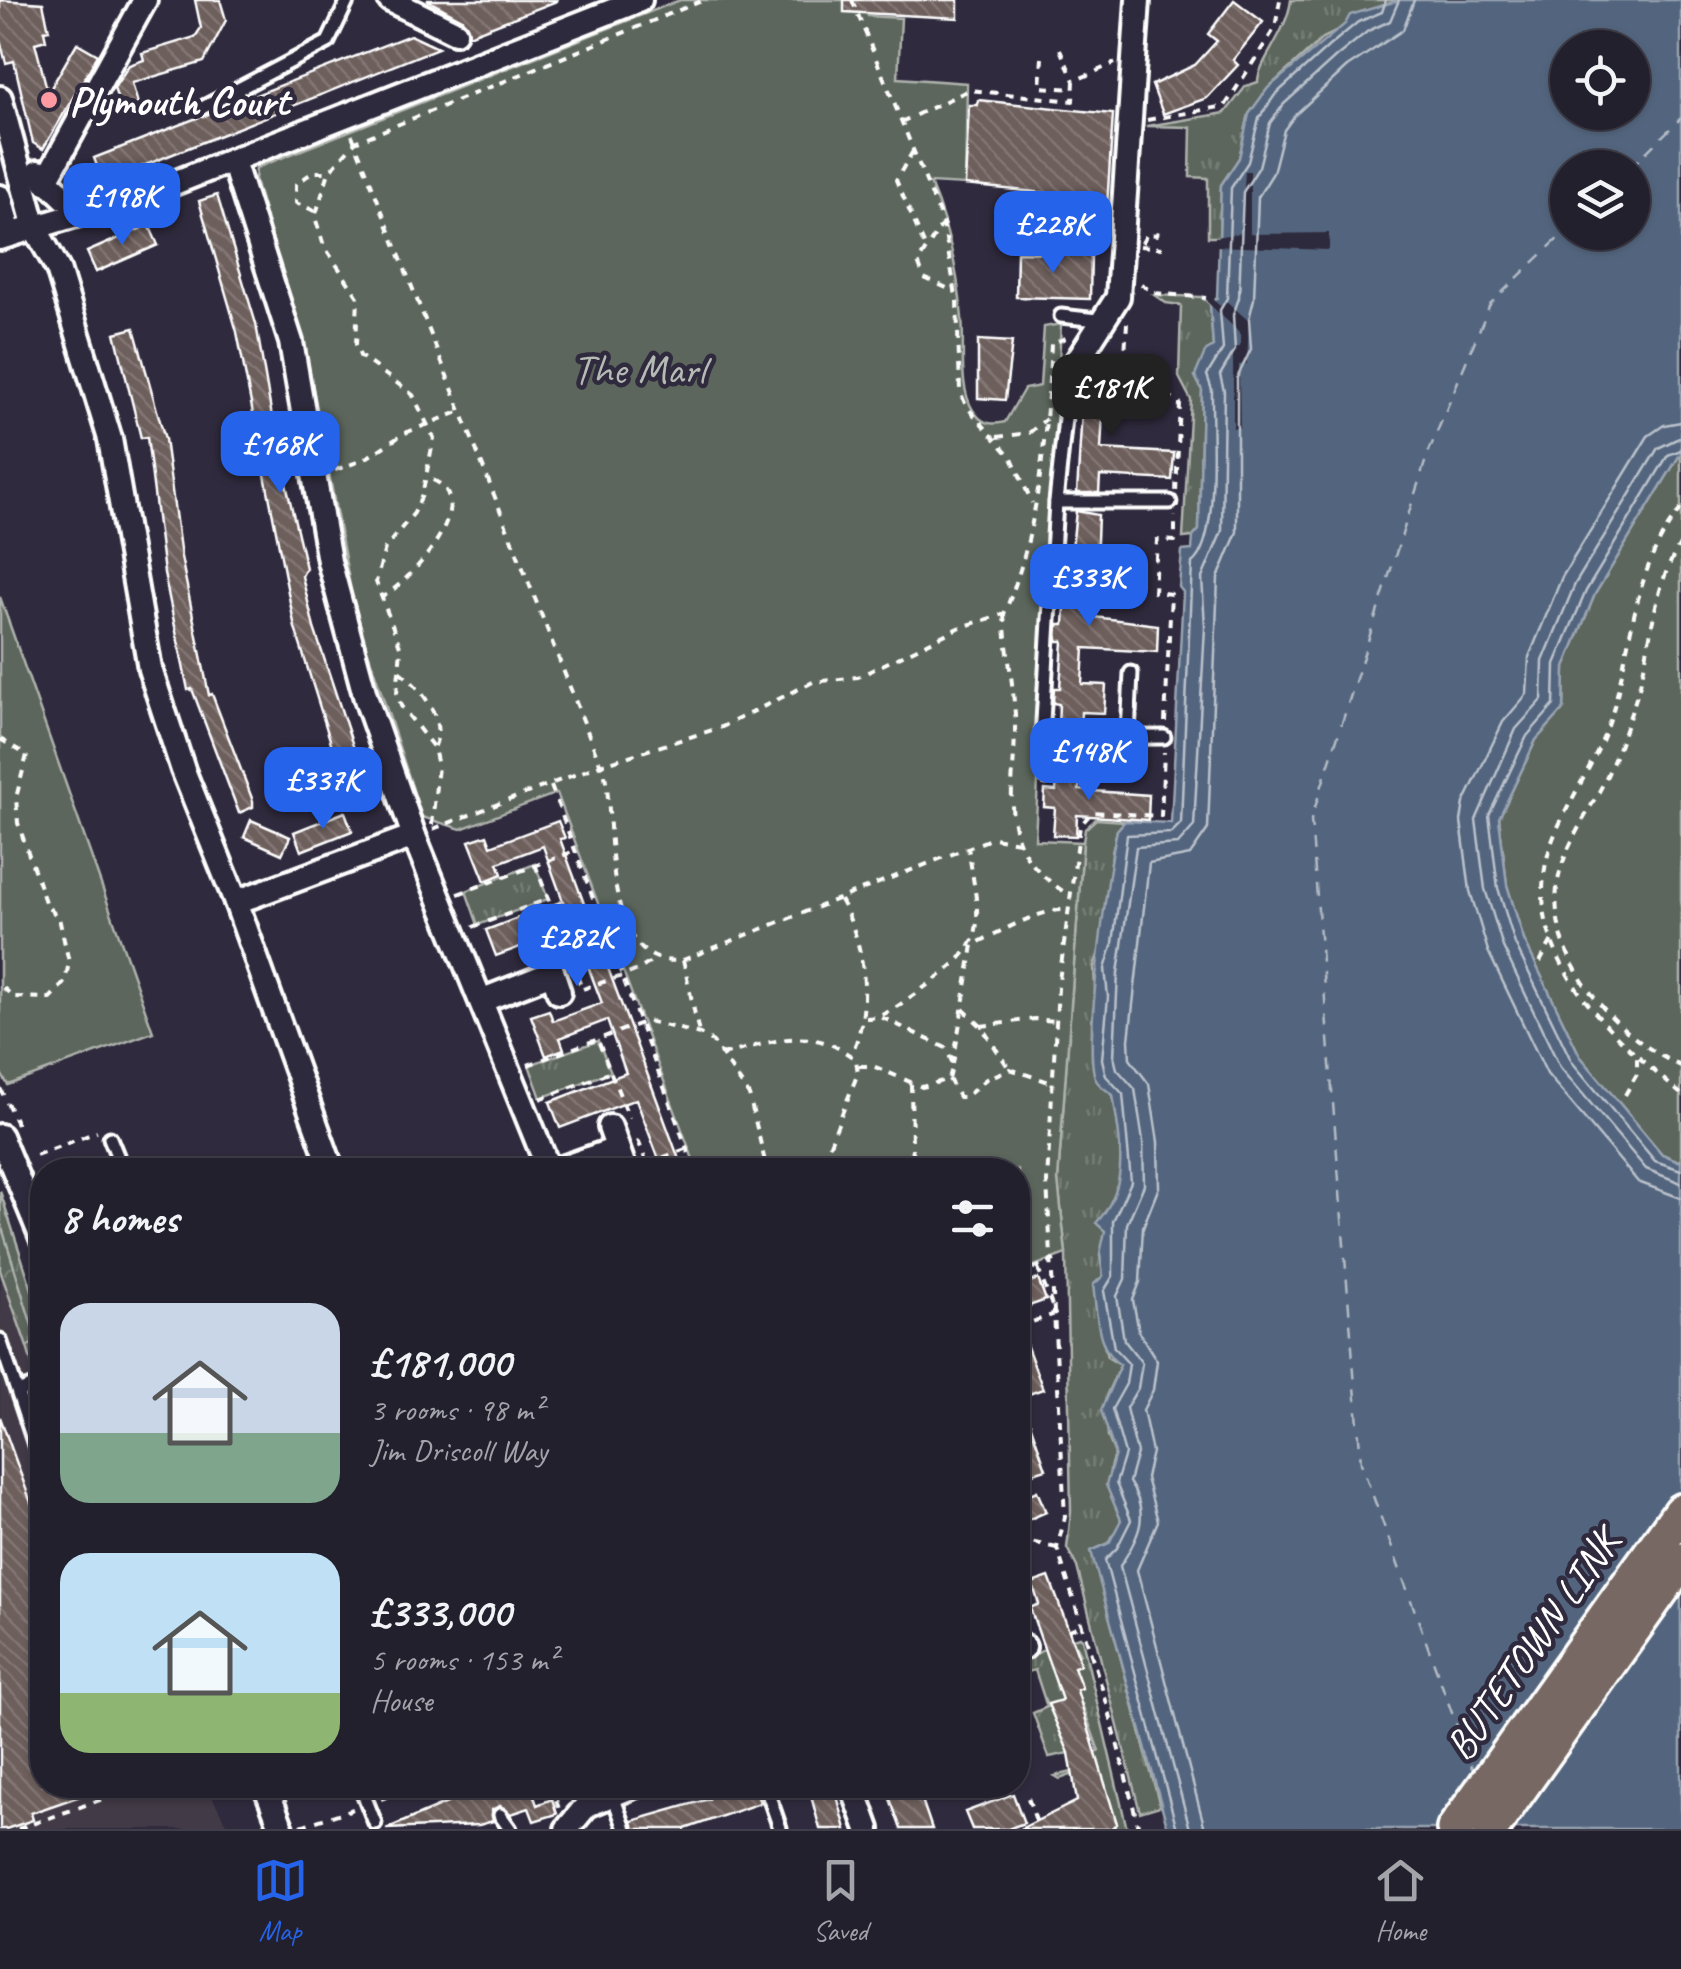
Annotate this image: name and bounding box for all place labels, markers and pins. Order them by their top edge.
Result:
place label: Plymouth Court [69,75,293,128]
marker: Plymouth Court [38,89,60,111]
pin: £198K [52,163,192,248]
pin: £228K [983,191,1123,276]
pin: £181K [1041,354,1181,439]
pin: £168K [210,411,350,496]
pin: £333K [1019,544,1159,629]
pin: £148K [1019,718,1159,803]
pin: £337K [253,747,393,832]
pin: £282K [507,904,647,989]

